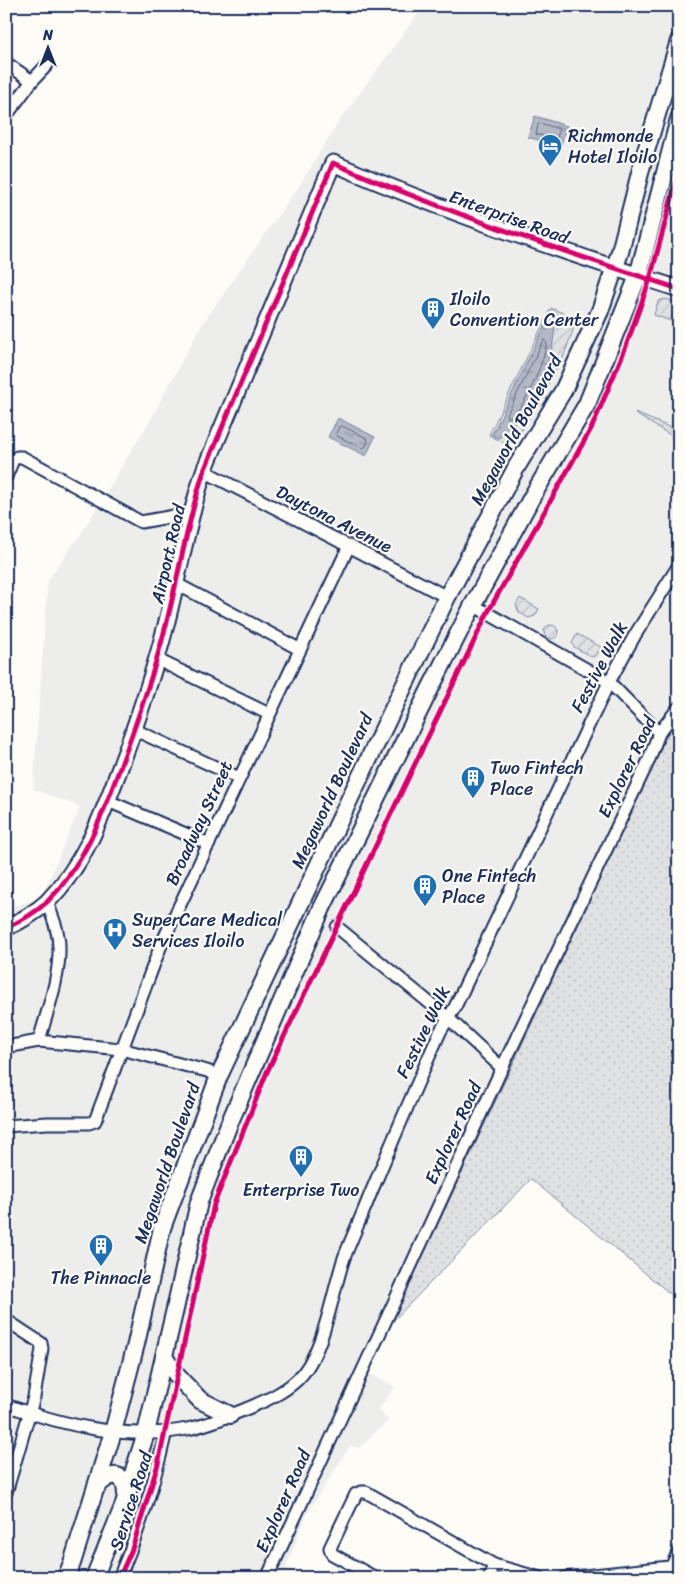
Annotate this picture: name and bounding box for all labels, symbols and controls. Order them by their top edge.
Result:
north arrow [22,22,72,72]
text: N [42,23,53,48]
place label: Richmonde Hotel Iloilo [568,120,657,173]
hotel icon: Richmonde Hotel Iloilo [537,133,563,167]
street label: Enterprise Road [445,181,575,254]
place label: Iloilo Convention Center [449,283,600,336]
building icon: Iloilo Convention Center [420,296,446,330]
street label: Megaworld Boulevard [461,347,572,511]
street label: Daytona Avenue [270,476,398,562]
street label: Airport Road [141,500,195,608]
street label: Festive Walk [562,615,637,718]
street label: Megaworld Boulevard [282,707,383,874]
street label: Explorer Road [589,709,666,823]
place label: Two Fintech Place [490,752,583,805]
street label: Broadway Street [156,755,242,891]
building icon: Two Fintech Place [460,765,486,799]
place label: One Fintech Place [442,860,536,913]
building icon: One Fintech Place [412,873,438,907]
place label: SuperCare Medical Services Iloilo [132,904,283,957]
hospital icon: SuperCare Medical Services Iloilo [102,917,128,951]
street label: Festive Walk [387,980,459,1084]
street label: Explorer Road [415,1075,491,1190]
street label: Megaworld Boulevard [124,1077,210,1248]
building icon: Enterprise Two [288,1144,314,1178]
place label: Enterprise Two [243,1174,359,1206]
building icon: The Pinnacle [88,1233,114,1267]
place label: The Pinnacle [51,1262,151,1294]
street label: Explorer Road [246,1443,321,1558]
street label: Service Road [100,1446,162,1555]

